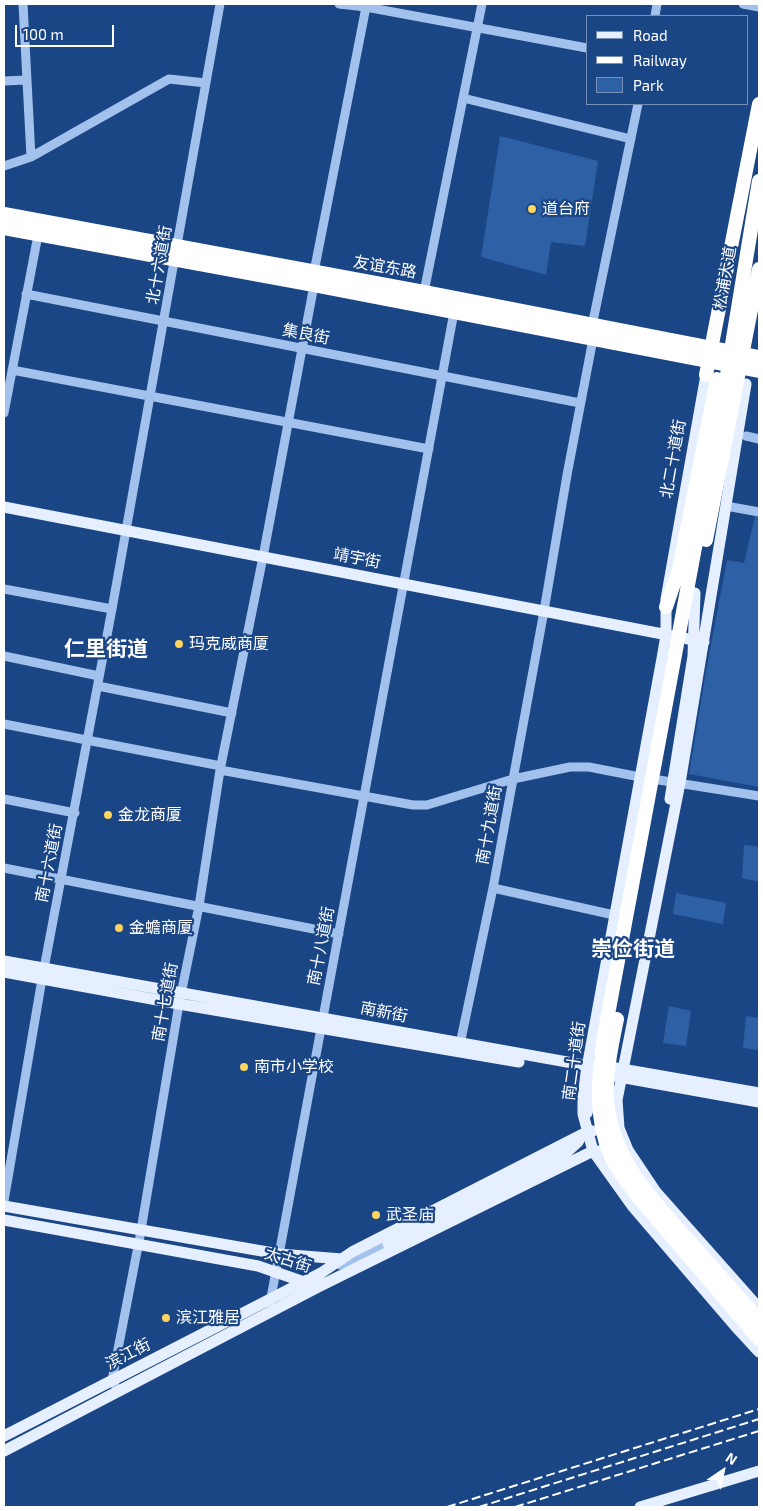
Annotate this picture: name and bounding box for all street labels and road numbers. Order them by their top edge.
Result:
street label: 北十六道街 [143,224,175,306]
street label: 松浦大道 [710,245,740,311]
street label: 友谊东路 [352,252,418,282]
street label: 集良街 [281,320,331,348]
street label: 北二十道街 [657,418,689,500]
street label: 靖宇街 [332,544,382,572]
street label: 南十九道街 [473,784,505,866]
street label: 南十六道街 [32,822,66,904]
street label: 南十八道街 [304,905,338,987]
street label: 南十七道街 [149,961,181,1043]
street label: 南新街 [359,998,409,1026]
street label: 南二十道街 [559,1020,589,1102]
street label: 太古街 [262,1243,314,1277]
street label: 滨江街 [102,1335,154,1373]

